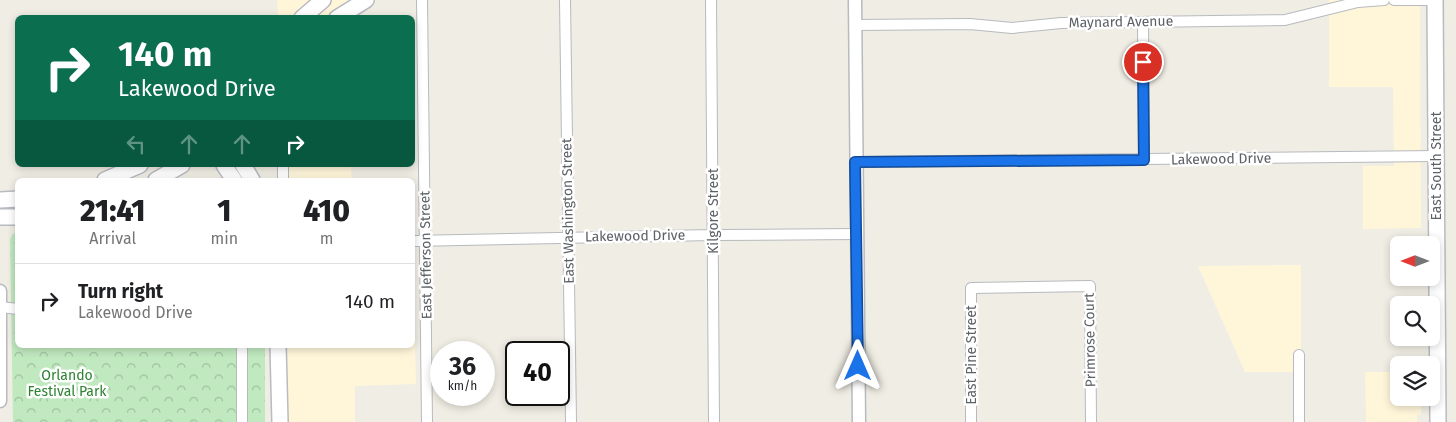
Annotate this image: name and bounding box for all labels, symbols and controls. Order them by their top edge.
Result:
street label: Maynard Avenue [1069,13,1173,31]
text: 140 m [118,33,212,75]
icon: right [35,35,100,100]
pin [1122,41,1164,83]
icon: arrive [1129,48,1157,76]
text: Lakewood Drive [118,75,276,102]
street label: East South Street [1428,111,1445,221]
icon: left [122,130,150,158]
icon: ahead [175,130,203,158]
icon: ahead [228,130,256,158]
icon: right [281,130,309,158]
street label: East Washington Street [558,137,578,284]
street label: Lakewood Drive [1171,150,1271,168]
street label: Kilgore Street [705,167,722,254]
street label: East Jefferson Street [416,190,436,319]
text: 21:41 [80,193,145,229]
text: 1 [217,193,231,229]
text: 410 [303,193,350,229]
street label: Lakewood Drive [585,227,685,245]
text: Arrival [89,229,136,248]
text: min [210,229,238,248]
text: m [320,229,333,248]
north arrow [1390,236,1440,286]
map controls [1390,236,1440,406]
text: Turn right [78,280,163,303]
icon: right [35,287,63,315]
text: 140 m [345,290,395,313]
street label: Primrose Court [1081,292,1099,387]
button: search [1390,296,1440,346]
text: Lakewood Drive [78,303,193,322]
street label: East Pine Street [963,304,980,405]
position arrow [831,339,883,391]
speed limit sign: 40 [505,341,570,406]
text: 36 [449,352,476,382]
button: layers [1390,356,1440,406]
park label: Orlando Festival Park [27,367,107,400]
text: km/h [448,379,477,393]

